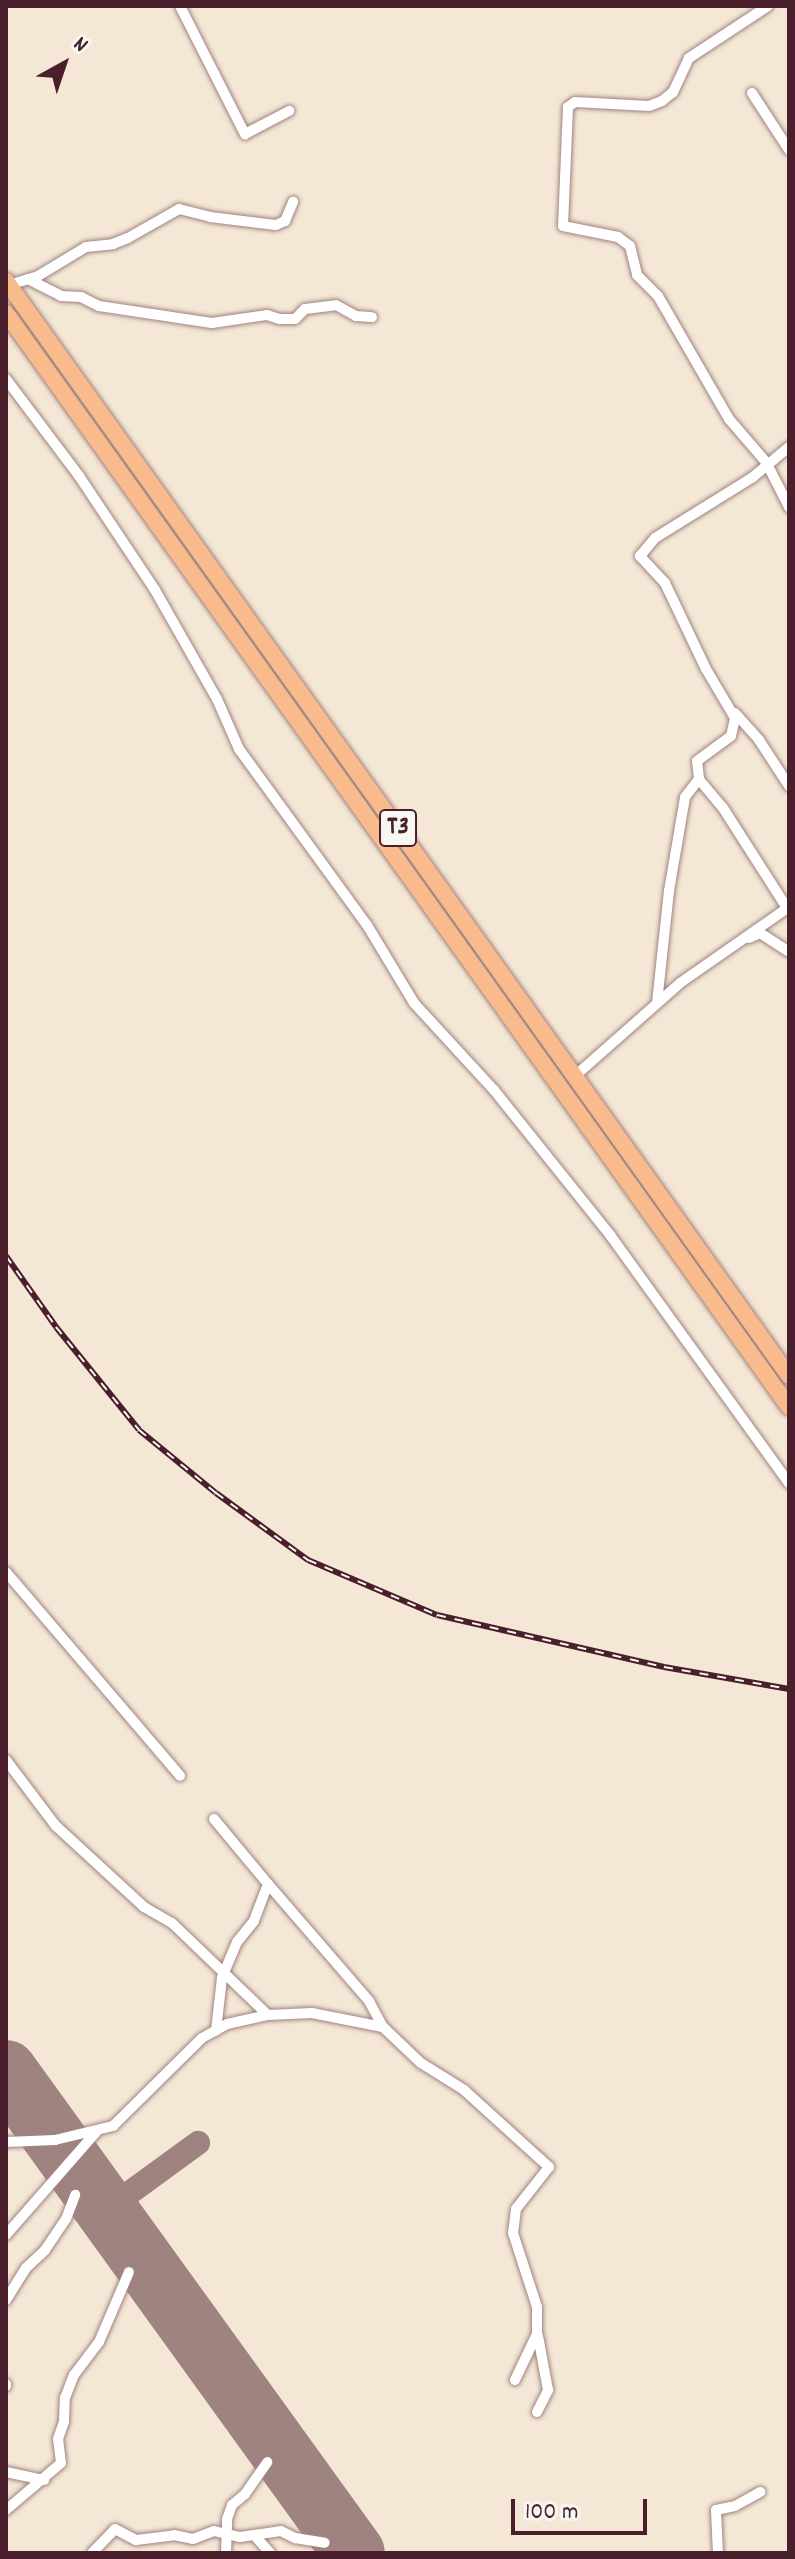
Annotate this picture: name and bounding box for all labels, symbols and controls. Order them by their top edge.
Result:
north arrow [24,24,104,104]
text: N [66,30,94,61]
road number: T3 [378,806,418,850]
scale bar [515,2483,651,2533]
text: 100 m [525,2496,578,2530]

